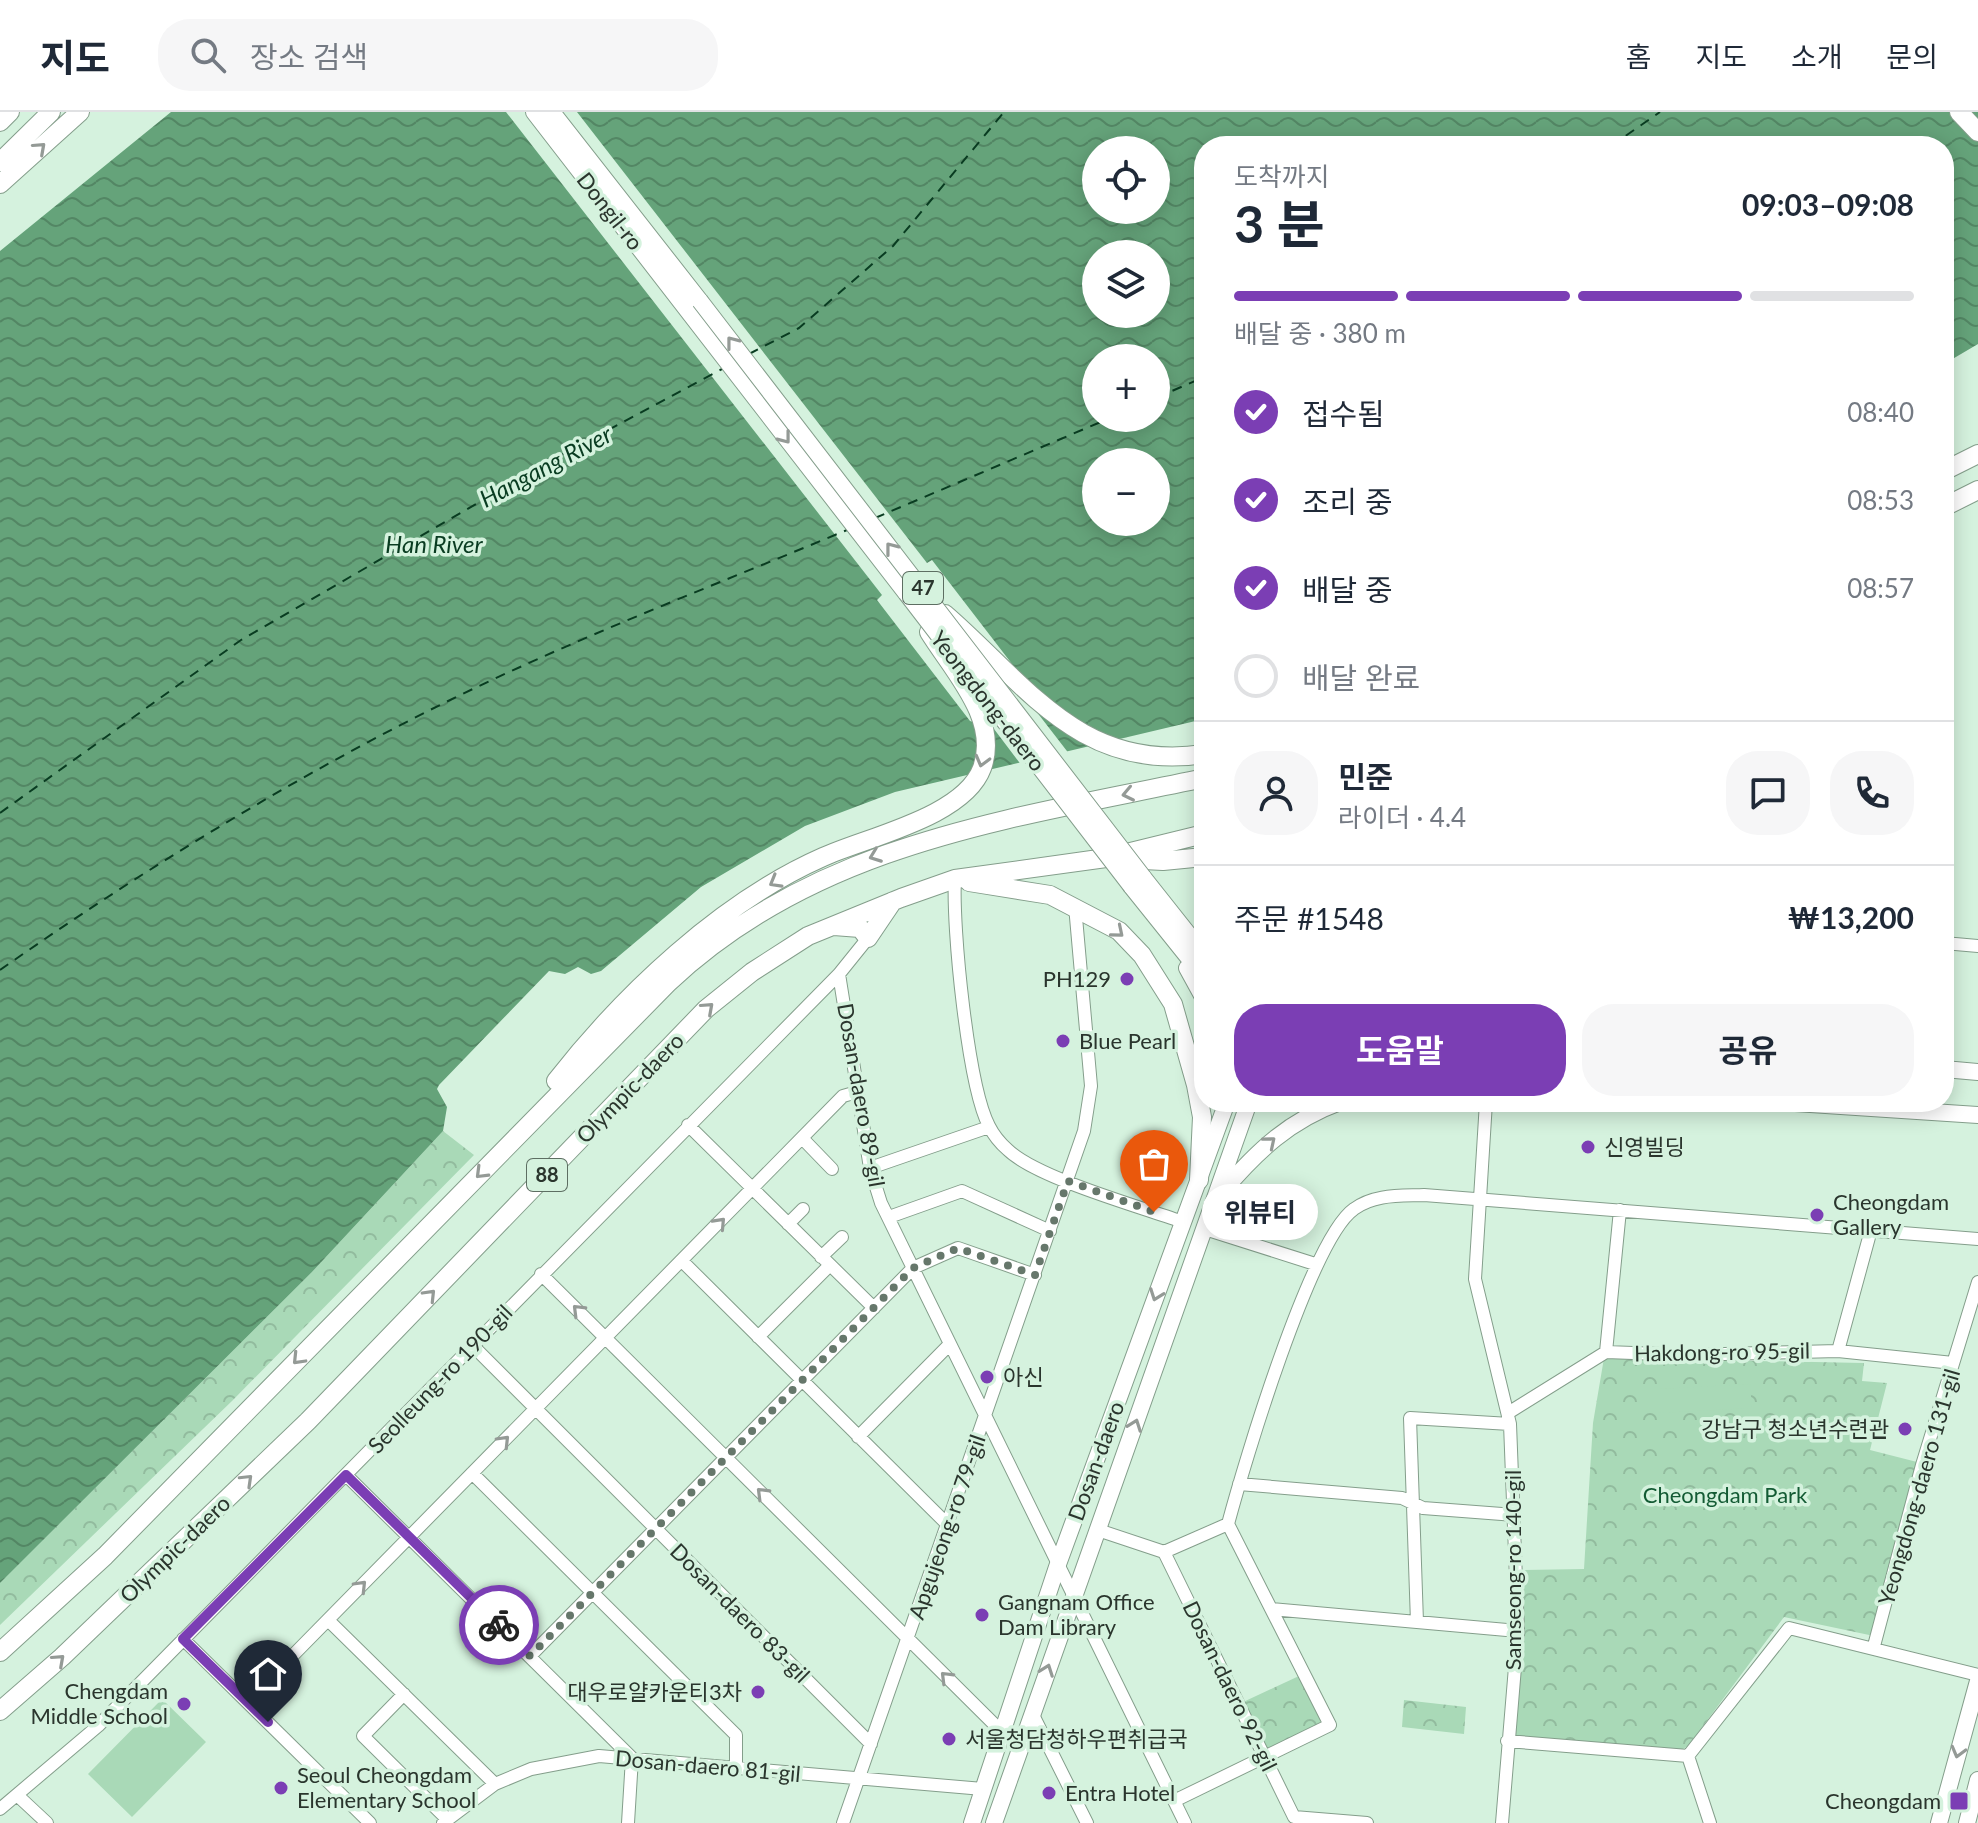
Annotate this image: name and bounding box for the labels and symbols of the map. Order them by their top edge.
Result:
one-way arrow [31,143,46,158]
street label: Dongil-ro [572,166,649,255]
one-way arrow [728,337,742,351]
water label: Hangang River [474,418,617,513]
one-way arrow [776,429,790,444]
water label: Han River [385,529,484,558]
one-way arrow [887,542,901,557]
road number: 47 [903,572,943,604]
street label: Yeongdong-daero [925,625,1052,776]
one-way arrow [975,753,992,767]
one-way arrow [1121,785,1135,802]
one-way arrow [869,846,883,863]
one-way arrow [769,872,784,888]
one-way arrow [1108,922,1123,937]
place label: PH129 [1043,965,1111,992]
marker: PH129 [1118,970,1136,988]
street label: Dosan-daero 89-gil [832,1001,891,1189]
one-way arrow [699,1004,714,1018]
street label: Olympic-daero [570,1027,689,1148]
place label: Blue Pearl [1079,1027,1176,1054]
marker: Blue Pearl [1054,1032,1072,1050]
pin [1120,1130,1188,1212]
place label: 신영빌딩 [1604,1133,1685,1160]
one-way arrow [1260,1137,1275,1151]
marker: 신영빌딩 [1579,1138,1597,1156]
road number: 88 [527,1159,567,1191]
one-way arrow [476,1164,490,1178]
callout: 위뷰티 [1202,1184,1318,1240]
place label: Cheongdam Gallery [1833,1188,1949,1240]
marker: Cheongdam Gallery [1808,1206,1826,1224]
one-way arrow [710,1218,725,1232]
one-way arrow [1149,1287,1166,1301]
one-way arrow [421,1290,435,1304]
street label: Seolleung-ro 190-gil [362,1299,517,1459]
one-way arrow [572,1305,587,1319]
street label: Hakdong-ro 95-gil [1634,1336,1810,1367]
one-way arrow [293,1350,308,1364]
place label: 아신 [1003,1363,1043,1390]
street label: Yeongdong-daero 131-gil [1872,1366,1965,1608]
marker: 아신 [978,1368,996,1386]
street label: Dosan-daero [1061,1398,1130,1524]
place label: 강남구 청소년수련관 [1701,1415,1889,1442]
one-way arrow [1125,1419,1142,1433]
marker: 강남구 청소년수련관 [1896,1420,1914,1438]
street label: Apgujeong-ro 79-gil [902,1431,991,1623]
one-way arrow [494,1436,509,1450]
street label: Samseong-ro 140-gil [1499,1470,1526,1670]
one-way arrow [237,1475,252,1489]
park label: Cheongdam Park [1643,1481,1808,1508]
one-way arrow [757,1488,771,1502]
street label: Olympic-daero [114,1489,235,1608]
street label: Dosan-daero 83-gil [665,1537,816,1688]
one-way arrow [352,1581,366,1595]
courier [459,1585,539,1665]
place label: Gangnam Office Dam Library [998,1588,1155,1640]
street label: Dosan-daero 92-gil [1178,1596,1283,1775]
marker: Gangnam Office Dam Library [973,1606,991,1624]
pin [234,1640,302,1722]
one-way arrow [50,1654,64,1669]
one-way arrow [1038,1664,1054,1678]
one-way arrow [941,1672,955,1686]
place label: Chengdam Middle School [31,1677,168,1729]
place label: 대우로얄카운티3차 [567,1678,742,1705]
marker: 대우로얄카운티3차 [749,1683,767,1701]
marker: Chengdam Middle School [175,1695,193,1713]
place label: 서울청담청하우편취급국 [965,1725,1188,1752]
marker: 서울청담청하우편취급국 [940,1730,958,1748]
street label: Dosan-daero 81-gil [614,1744,802,1787]
one-way arrow [1951,1744,1968,1758]
place label: Seoul Cheongdam Elementary School [297,1761,476,1813]
marker: Seoul Cheongdam Elementary School [272,1779,290,1797]
place label: Entra Hotel [1065,1779,1175,1806]
marker: Entra Hotel [1040,1784,1058,1802]
place label: Cheongdam [1825,1787,1941,1814]
marker: Cheongdam [1948,1790,1970,1812]

